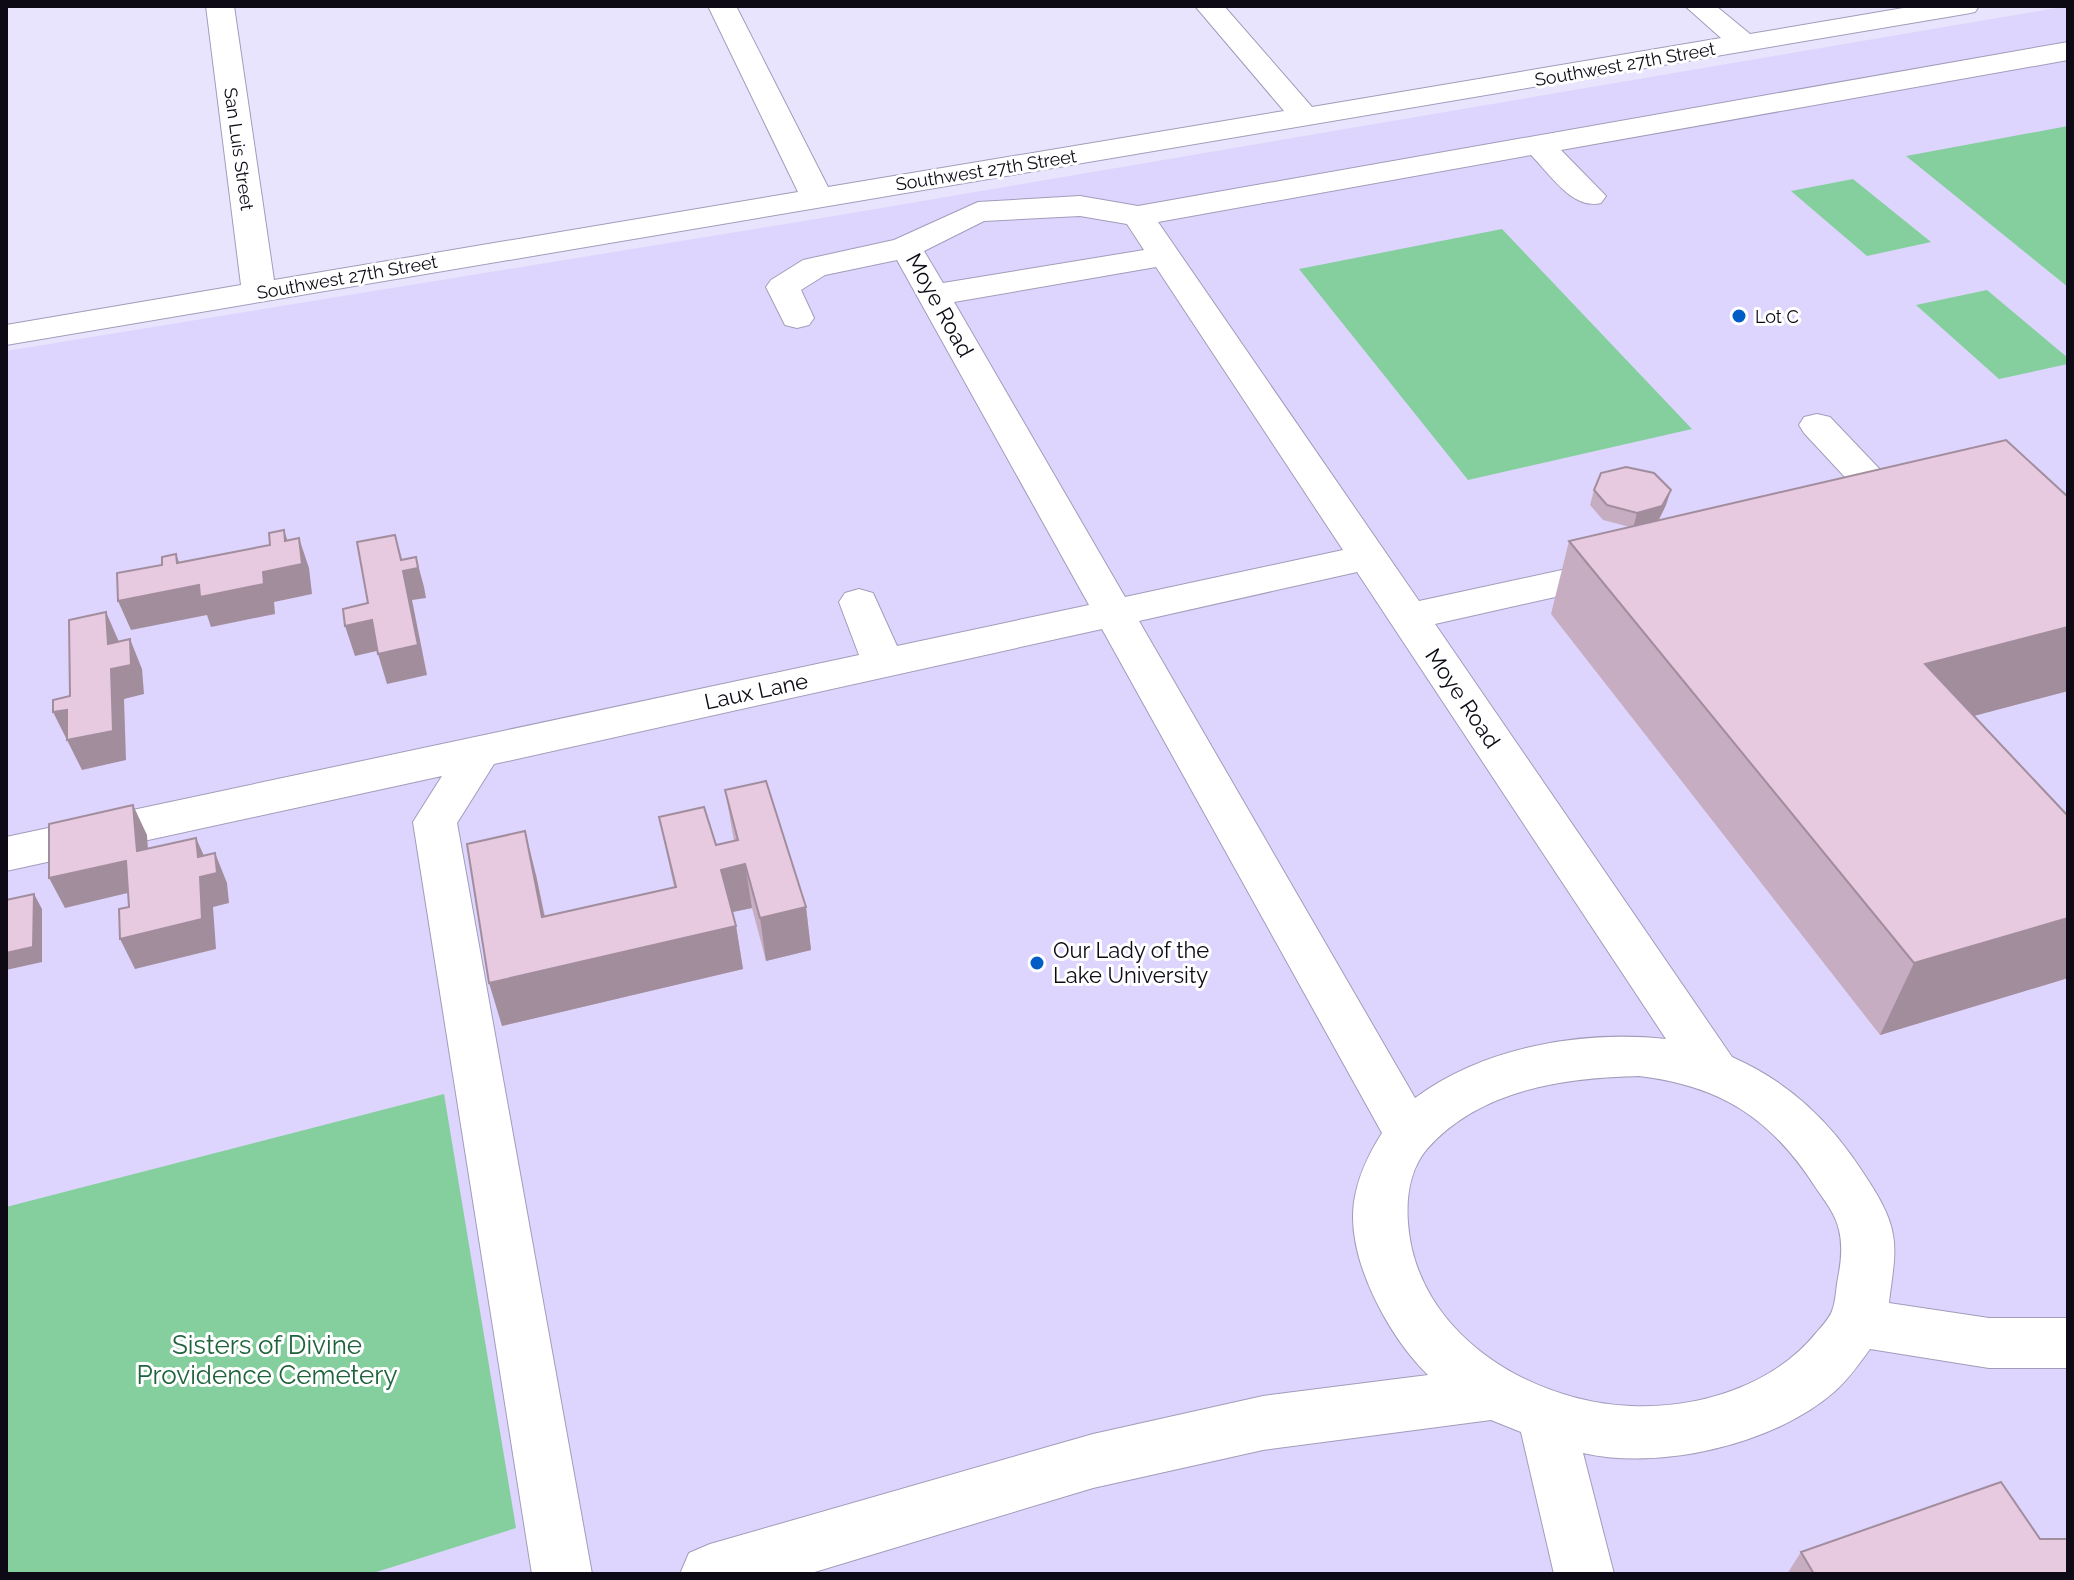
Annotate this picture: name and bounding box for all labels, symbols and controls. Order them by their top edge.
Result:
street label: Southwest 27th Street [1533,38,1717,90]
street label: San Luis Street [220,86,258,212]
street label: Southwest 27th Street [894,145,1078,195]
street label: Moye Road [901,249,979,361]
street label: Southwest 27th Street [255,251,439,303]
place label: Lot C [1755,306,1799,327]
marker: Lot C [1730,307,1748,325]
street label: Moye Road [1420,643,1506,753]
street label: Laux Lane [702,667,810,715]
place label: Our Lady of the Lake University [1053,937,1209,988]
marker: Our Lady of the Lake University [1028,954,1046,972]
park label: Sisters of Divine Providence Cemetery [136,1330,398,1390]

